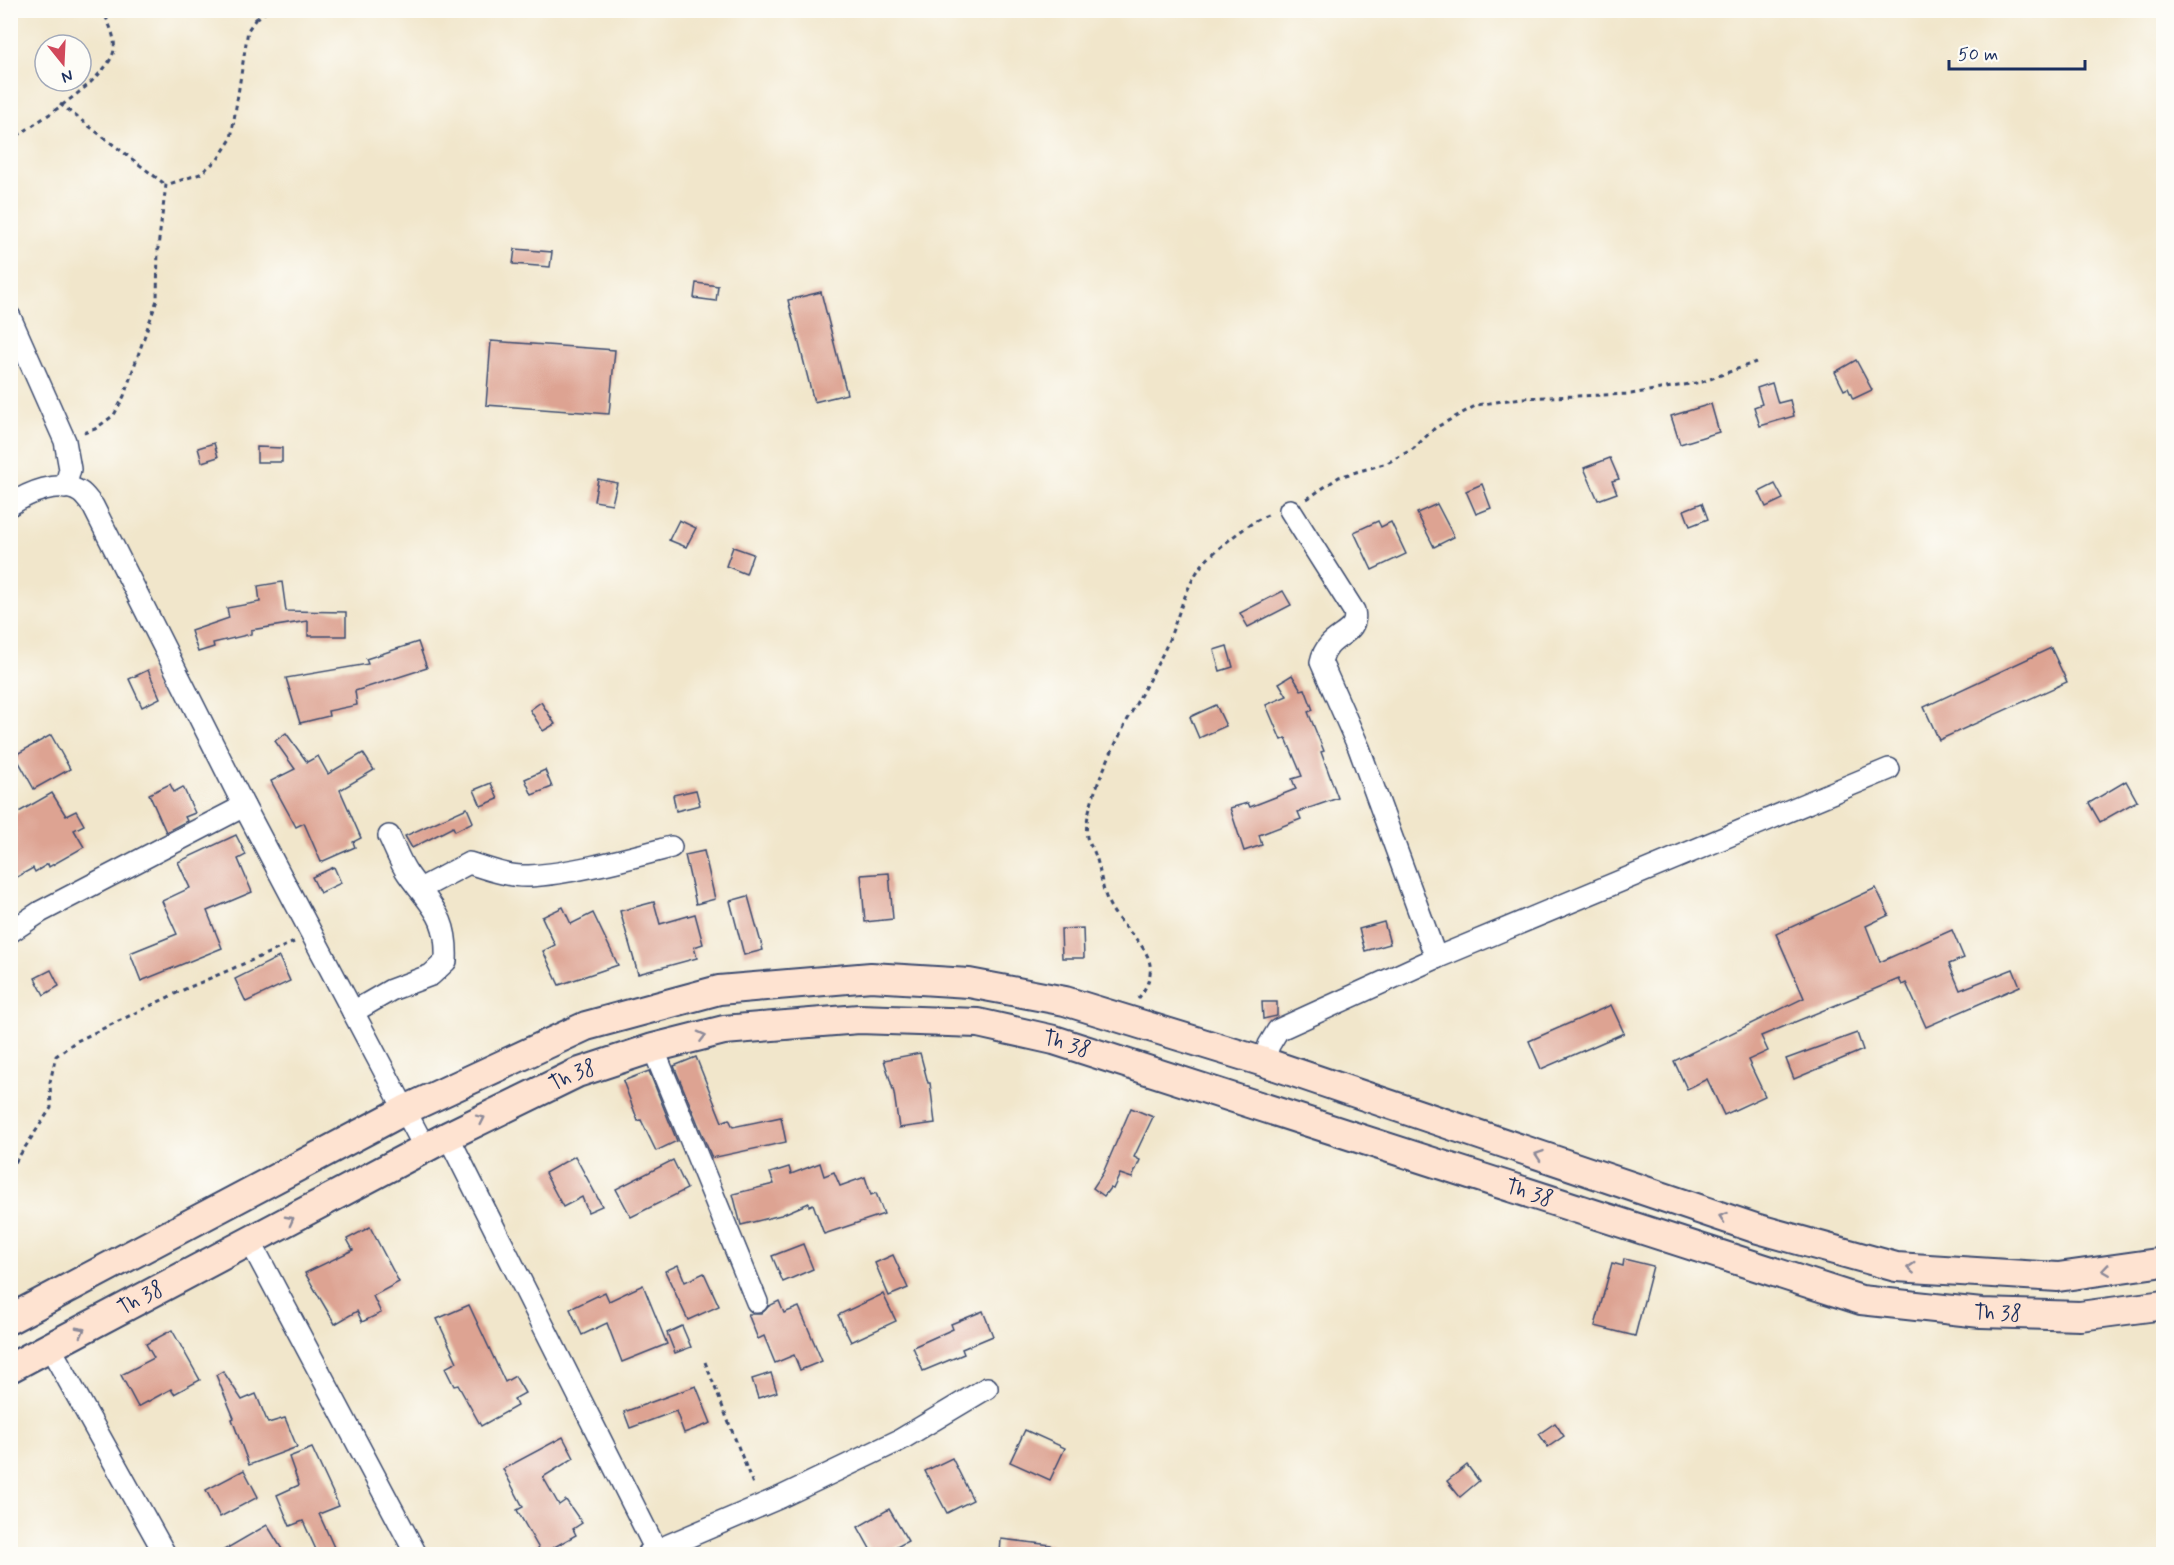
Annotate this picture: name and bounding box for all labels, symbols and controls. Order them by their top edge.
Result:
north arrow [33,33,93,93]
scale bar [1949,33,2086,71]
text: 50 m [1958,43,1998,67]
text: N [59,64,75,87]
street label: Th 38 [1040,1024,1094,1065]
one-way arrow [697,1030,707,1043]
street label: Th 38 [545,1054,599,1098]
one-way arrow [475,1115,486,1127]
one-way arrow [1534,1149,1545,1162]
street label: Th 38 [1502,1172,1556,1214]
one-way arrow [1719,1212,1729,1225]
one-way arrow [284,1216,294,1227]
one-way arrow [1907,1261,1916,1274]
one-way arrow [2101,1264,2110,1276]
street label: Th 38 [113,1275,169,1322]
street label: Th 38 [1972,1298,2022,1328]
one-way arrow [74,1327,85,1338]

